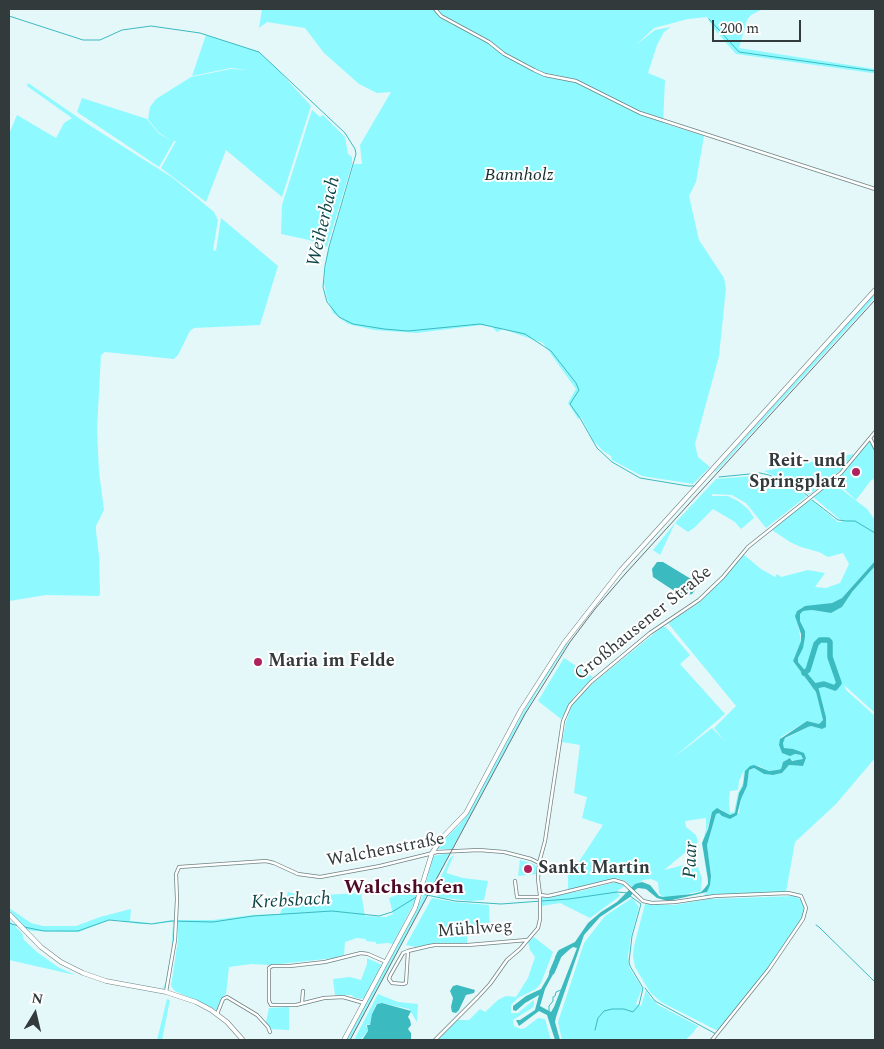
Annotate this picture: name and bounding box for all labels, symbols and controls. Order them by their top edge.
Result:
scale bar [714,10,803,42]
text: 200 m [720,17,759,40]
park label: Bannholz [484,165,554,187]
water label: Weiherbach [304,175,346,269]
place label: Reit- und Springplatz [749,451,846,494]
marker: Reit- und Springplatz [850,466,862,478]
street label: Großhausener Straße [571,562,717,686]
place label: Maria im Felde [268,651,395,673]
marker: Maria im Felde [252,656,264,668]
street label: Walchenstraße [325,829,447,873]
water label: Paar [680,841,704,879]
place label: Sankt Martin [538,858,650,880]
marker: Sankt Martin [522,863,534,875]
district label: Walchshofen [344,877,464,901]
water label: Krebsbach [251,889,331,915]
street label: Mühlweg [437,917,513,943]
text: N [30,987,45,1010]
north arrow [10,989,60,1039]

